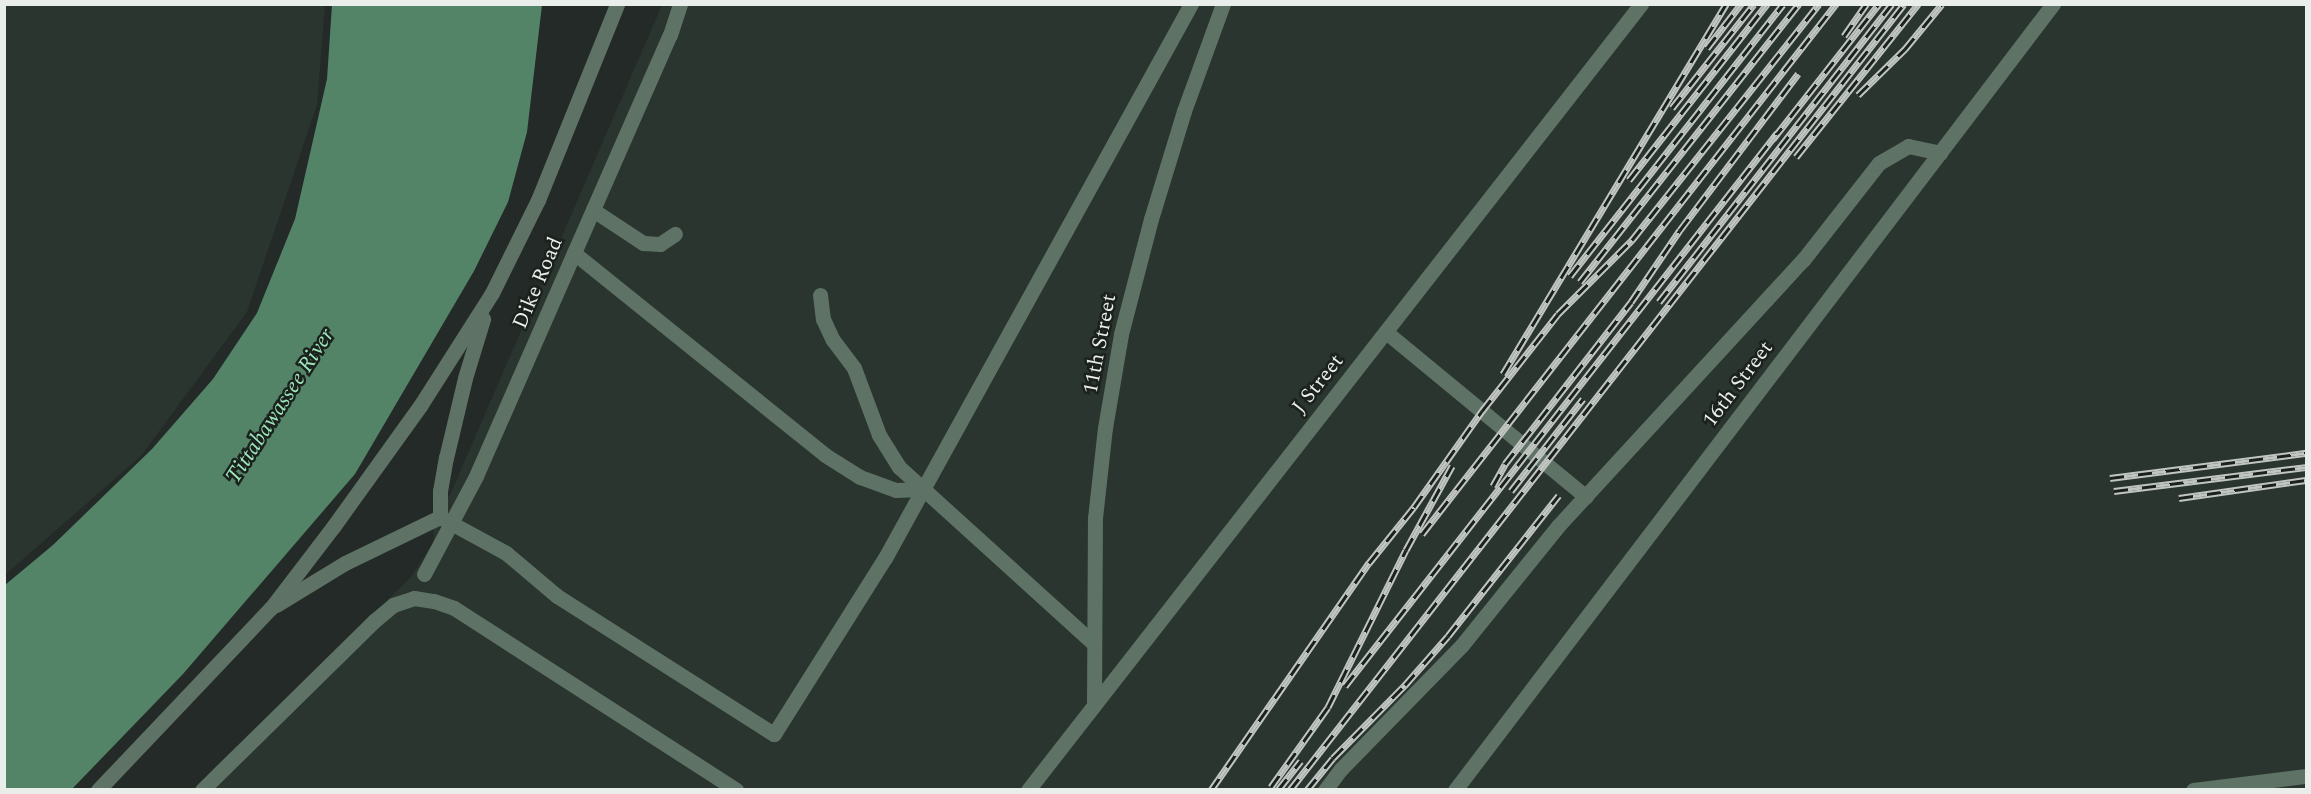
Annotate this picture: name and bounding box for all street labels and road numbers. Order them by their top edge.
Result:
street label: Dike Road [507,233,569,333]
street label: 11th Street [1078,292,1122,396]
street label: 16th Street [1698,336,1778,432]
street label: J Street [1287,349,1349,419]

